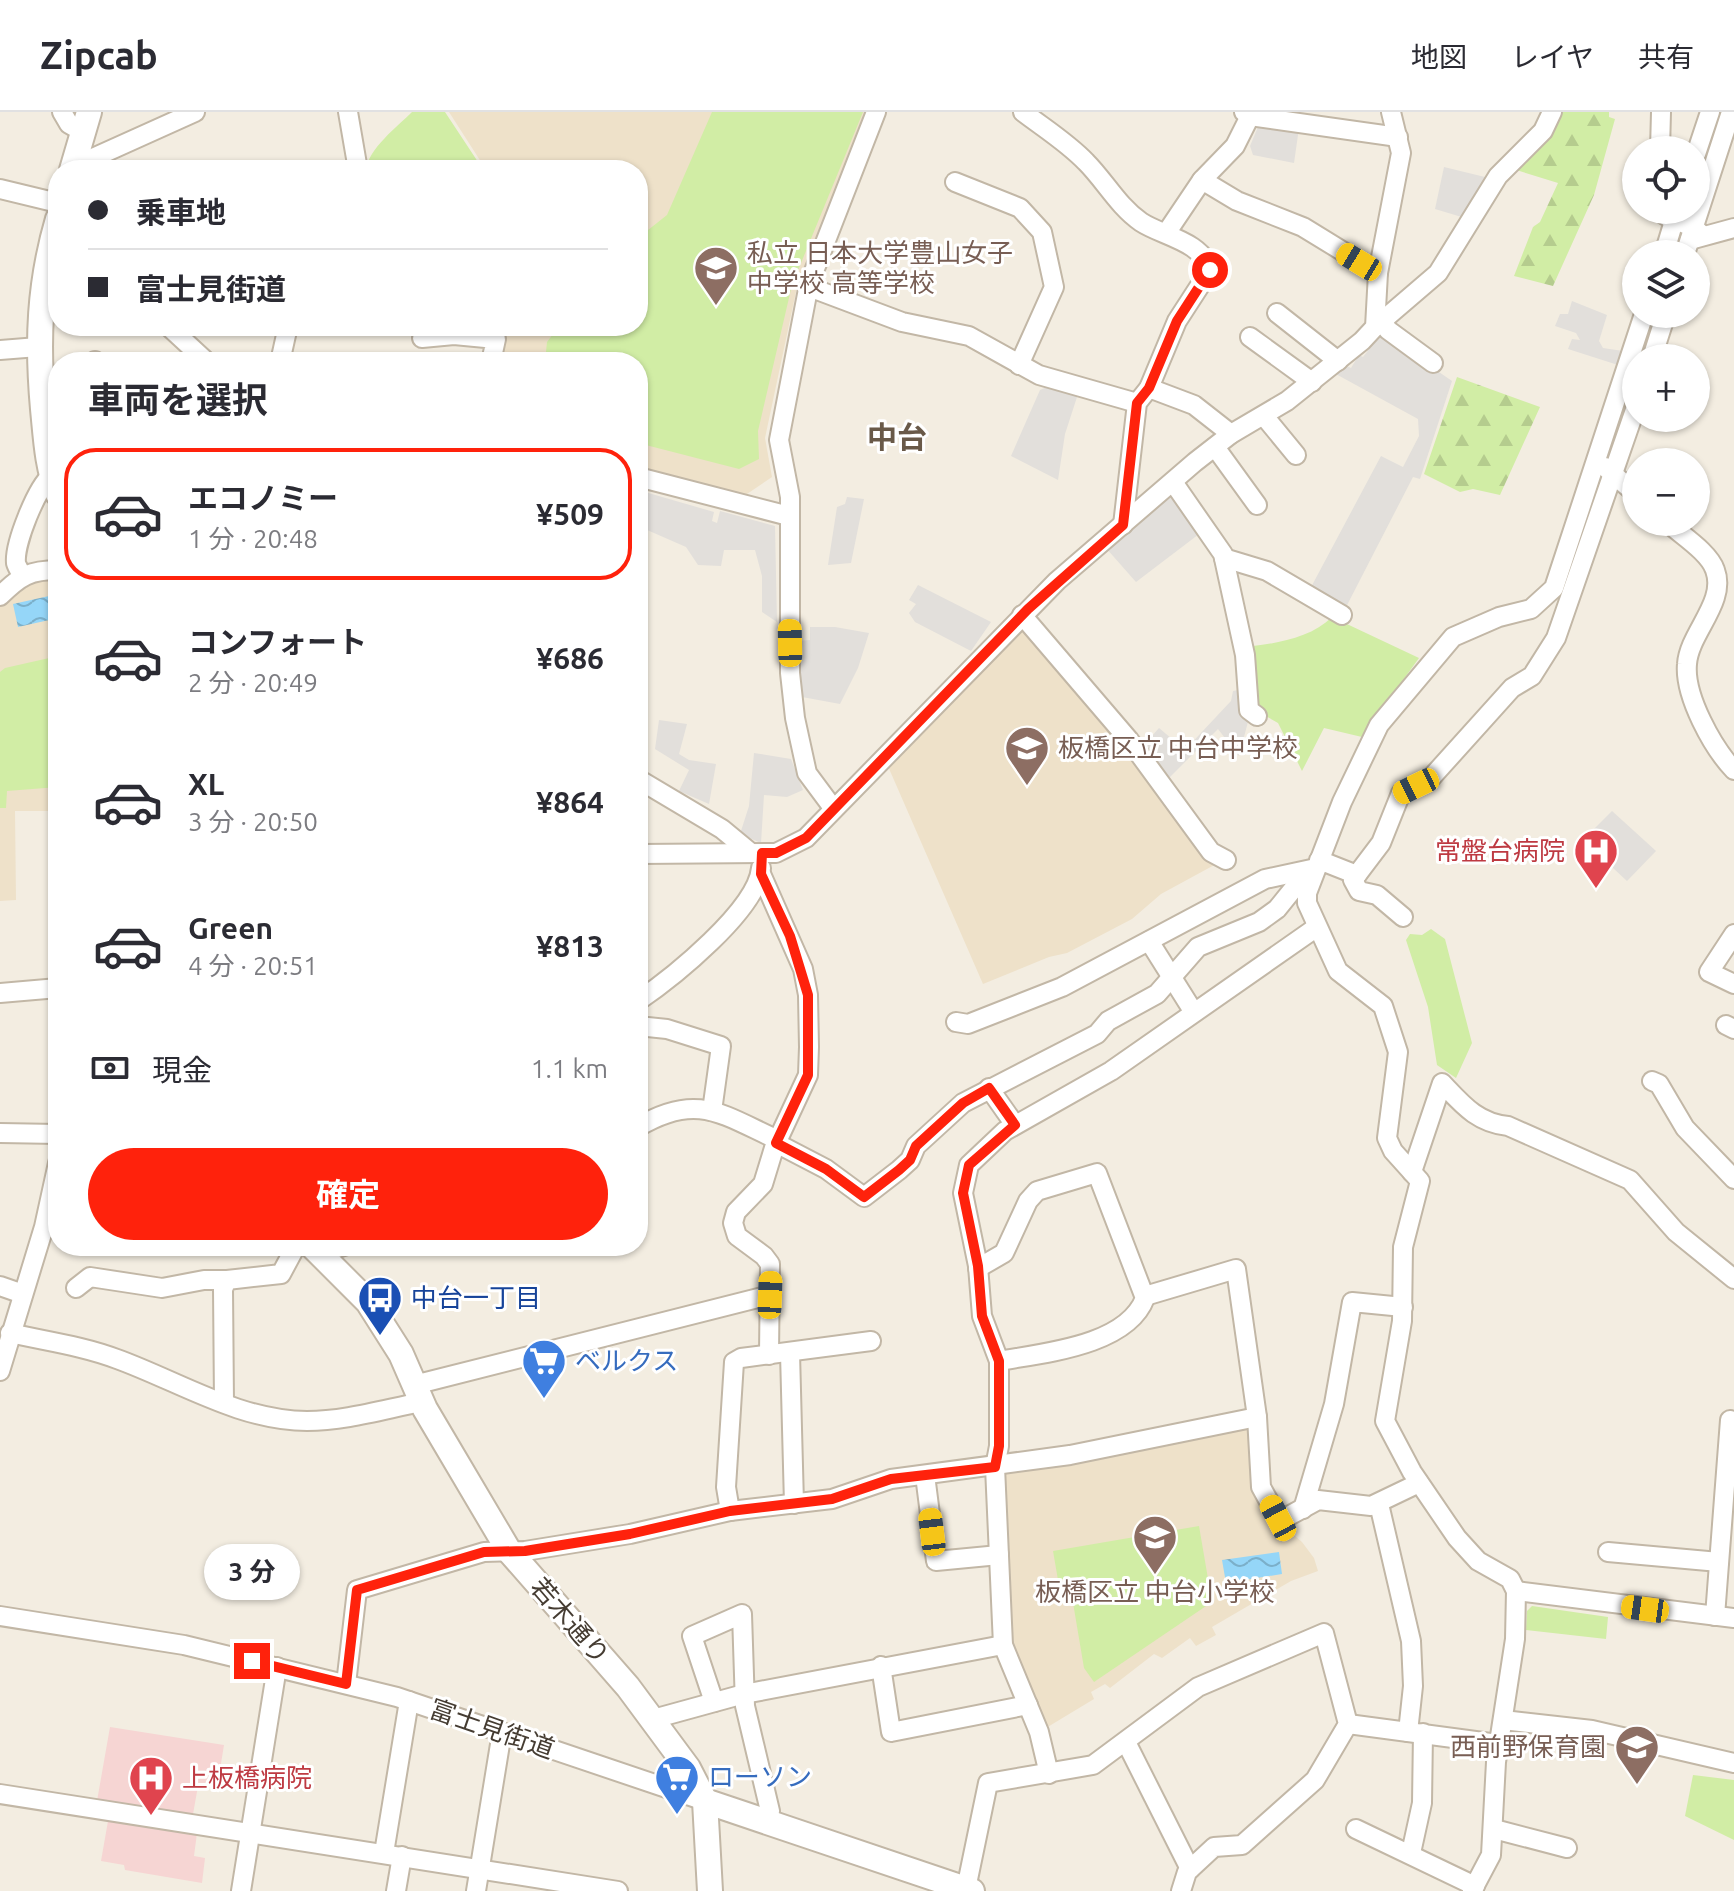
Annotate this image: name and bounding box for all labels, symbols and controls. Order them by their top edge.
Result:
text: Zipcab [40,34,158,76]
text: 地図 [1411,41,1467,72]
text: レイヤ [1511,41,1594,72]
text: 共有 [1638,41,1694,72]
map controls [1622,136,1710,536]
button: locate [1622,136,1710,224]
text: 乗車地 [136,195,226,229]
place label: 私立 日本大学豊山女子 中学校 高等学校 [747,238,1013,297]
car [1332,239,1386,285]
button: layers [1622,240,1710,328]
school or university icon: 私立 日本大学豊山女子 中学校 高等学校 [692,244,740,307]
route start [1192,252,1228,288]
text: 富士見街道 [136,272,286,306]
button: + [1622,344,1710,432]
text: 車両を選択 [88,379,268,420]
district label: 中台 [867,420,927,454]
button: − [1622,448,1710,536]
icon: car [92,478,164,550]
text: エコノミー [188,481,338,515]
text: ¥509 [536,497,604,531]
text: 1 分 · 20:48 [188,524,318,553]
car [778,619,802,667]
icon: car [92,622,164,694]
text: コンフォート [188,625,367,659]
text: ¥686 [536,641,604,675]
text: 2 分 · 20:49 [188,668,318,697]
school or university icon: 板橋区立 中台中学校 [1003,724,1051,787]
place label: 板橋区立 中台中学校 [1058,733,1298,762]
car [1389,765,1443,807]
icon: car [92,766,164,838]
text: XL [188,767,224,801]
text: ¥864 [536,785,604,819]
text: 3 分 · 20:50 [188,807,318,836]
hospital icon: 常盤台病院 [1572,827,1620,890]
place label: 常盤台病院 [1435,836,1565,865]
icon: car [92,910,164,982]
text: Green [188,911,273,945]
text: ¥813 [536,929,604,963]
text: 4 分 · 20:51 [188,951,318,980]
icon: cash [88,1046,132,1090]
text: 現金 [152,1053,212,1087]
text: 1.1 km [531,1054,608,1083]
button: 確定 [88,1148,608,1240]
car [757,1271,783,1319]
bus stop icon: 中台一丁目 [356,1274,404,1337]
place label: 中台一丁目 [411,1283,541,1312]
supermarket icon: ベルクス [520,1337,568,1400]
place label: ベルクス [575,1346,678,1375]
car [1256,1491,1300,1545]
car [917,1507,947,1557]
school or university icon: 板橋区立 中台小学校 [1131,1513,1179,1576]
callout: 3 分 [204,1545,300,1601]
text: 3 分 [229,1557,275,1586]
street label: 若木通り [525,1572,615,1669]
place label: 板橋区立 中台小学校 [1035,1577,1275,1606]
car [1620,1594,1670,1624]
route end [234,1643,270,1679]
street label: 富士見街道 [426,1694,558,1763]
school or university icon: 西前野保育園 [1613,1723,1661,1786]
place label: 西前野保育園 [1450,1732,1606,1761]
supermarket icon: ローソン [653,1753,701,1816]
hospital icon: 上板橋病院 [127,1754,175,1817]
place label: ローソン [708,1762,812,1791]
place label: 上板橋病院 [182,1763,312,1792]

